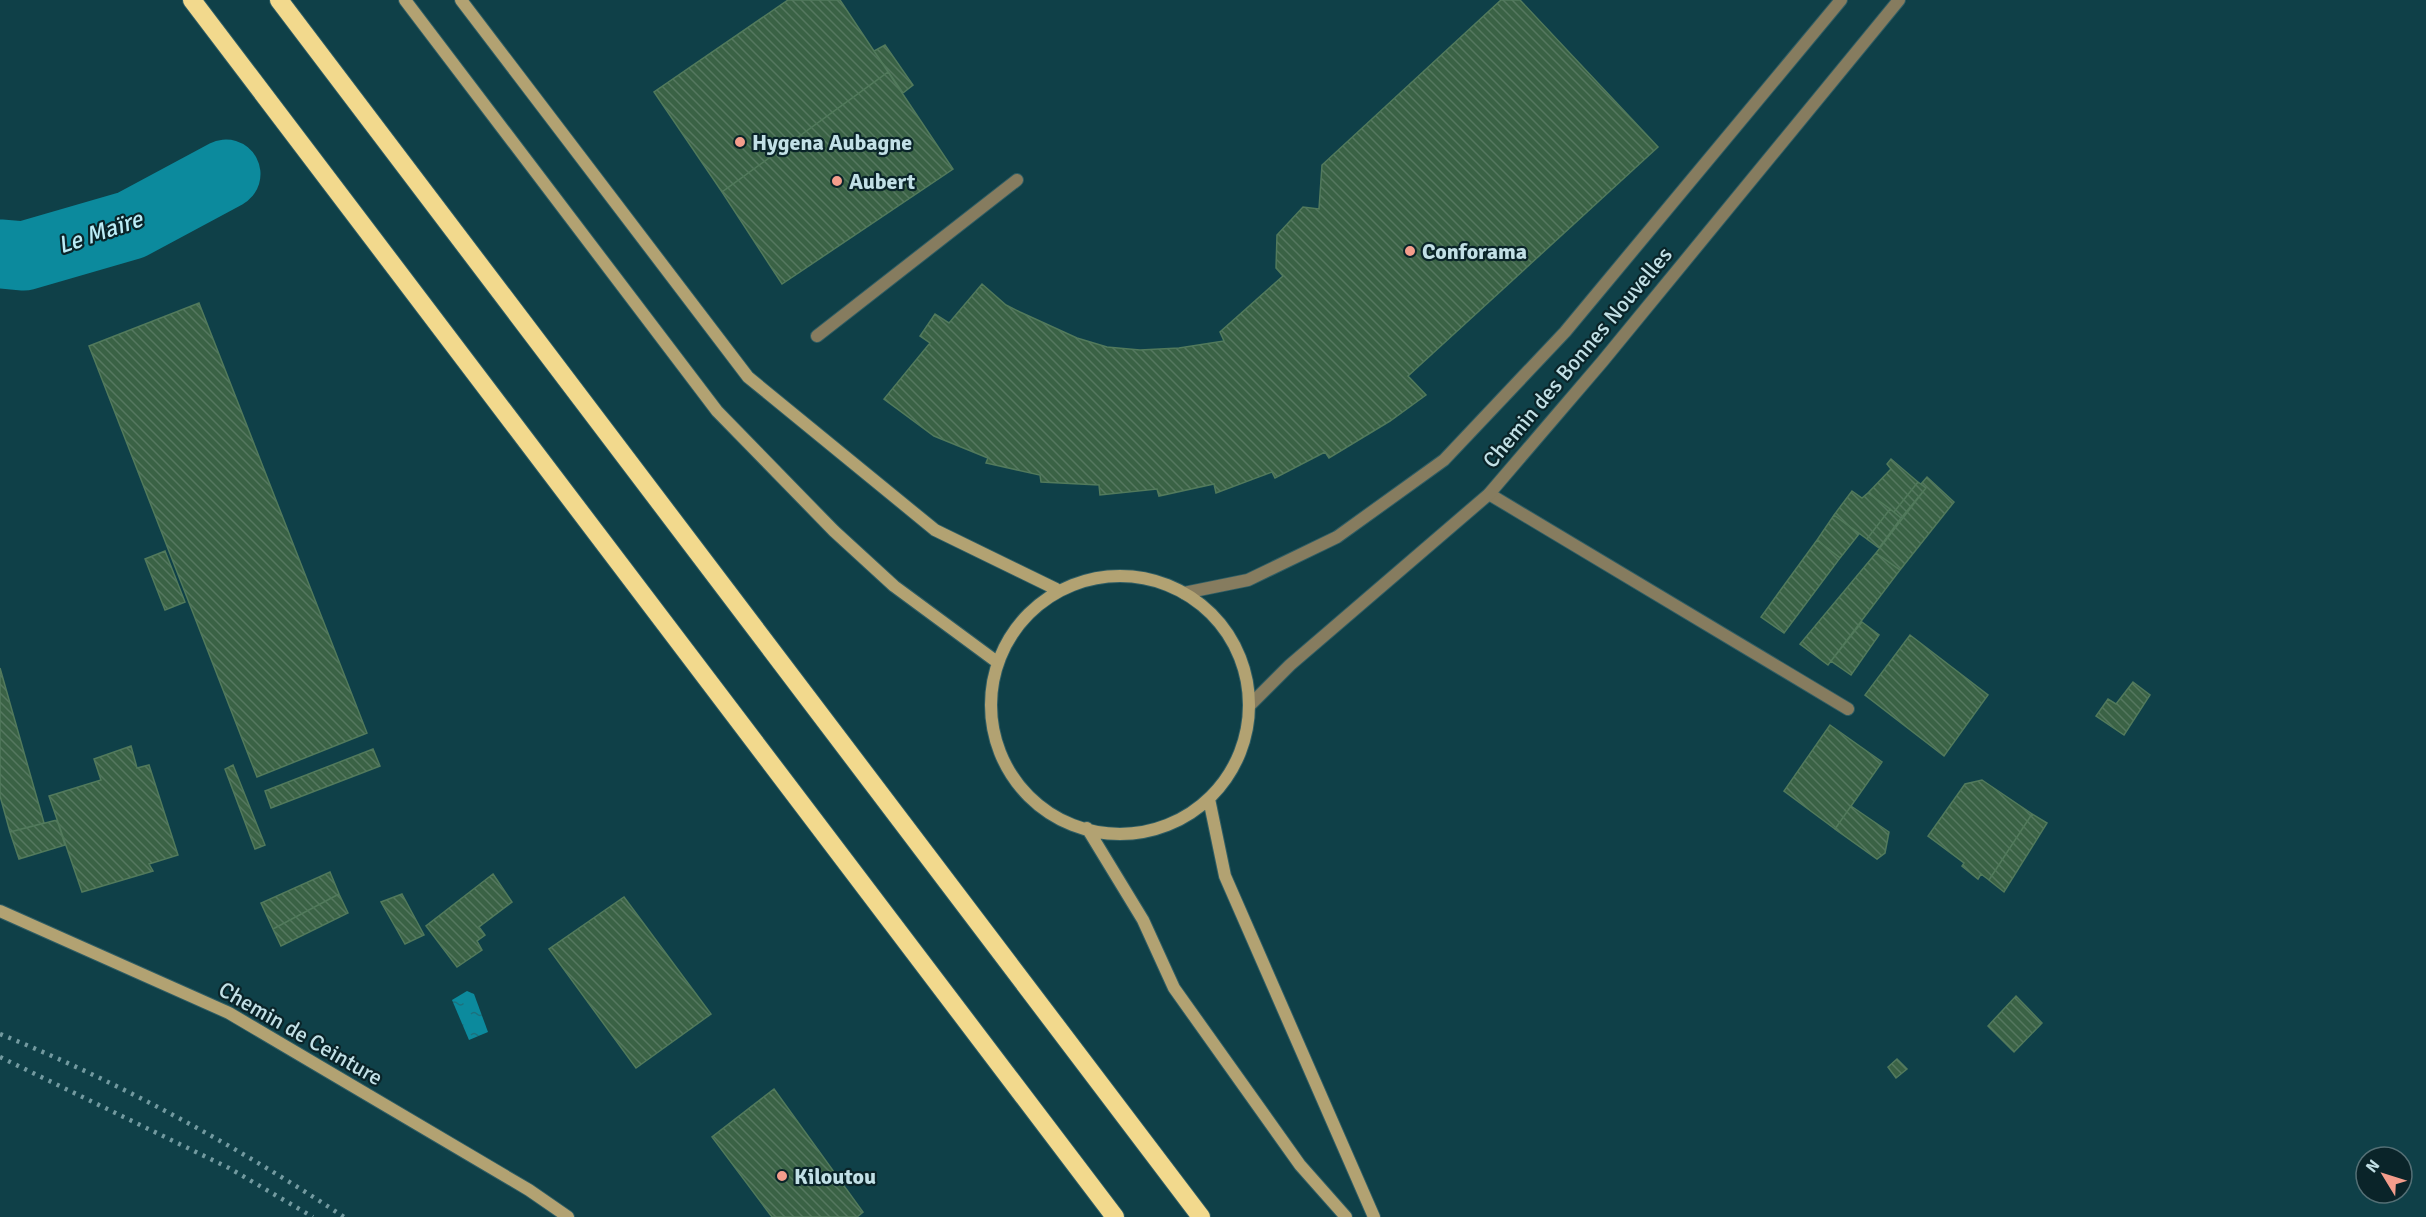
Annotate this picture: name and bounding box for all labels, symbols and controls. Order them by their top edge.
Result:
place label: Hygena Aubagne [752,129,912,156]
marker: Hygena Aubagne [733,135,747,149]
place label: Aubert [849,168,915,195]
marker: Aubert [830,174,844,188]
water label: Le Maïre [54,203,147,260]
place label: Conforama [1422,238,1527,265]
street label: Chemin des Bonnes Nouvelles [1477,241,1678,473]
marker: Conforama [1403,244,1417,258]
street label: Chemin de Ceinture [214,976,387,1091]
north arrow [2354,1145,2414,1205]
text: N [2362,1156,2384,1177]
place label: Kiloutou [794,1163,876,1190]
marker: Kiloutou [775,1169,789,1183]

